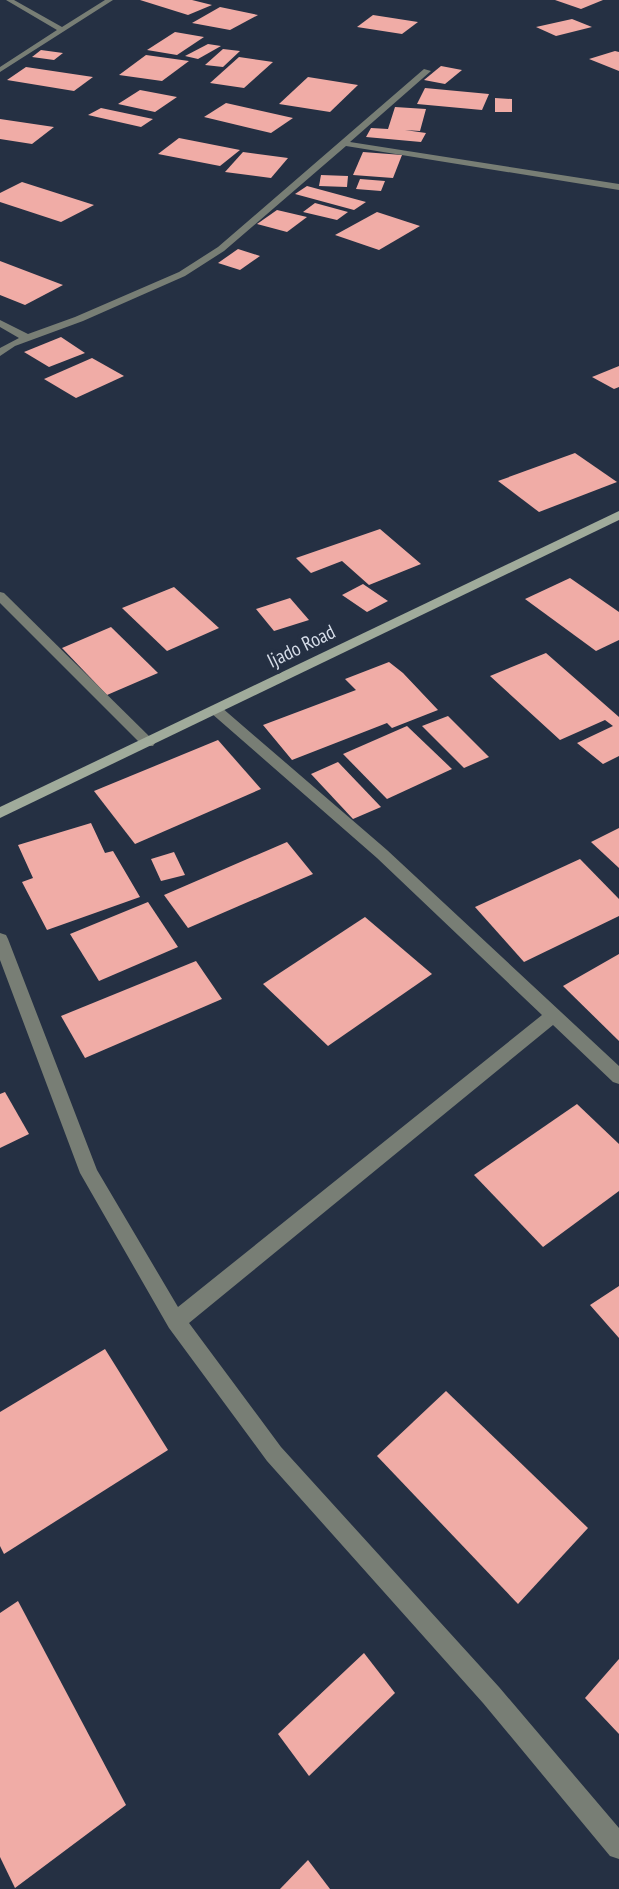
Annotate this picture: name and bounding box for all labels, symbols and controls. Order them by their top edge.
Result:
street label: Ijado Road [263,618,339,674]

